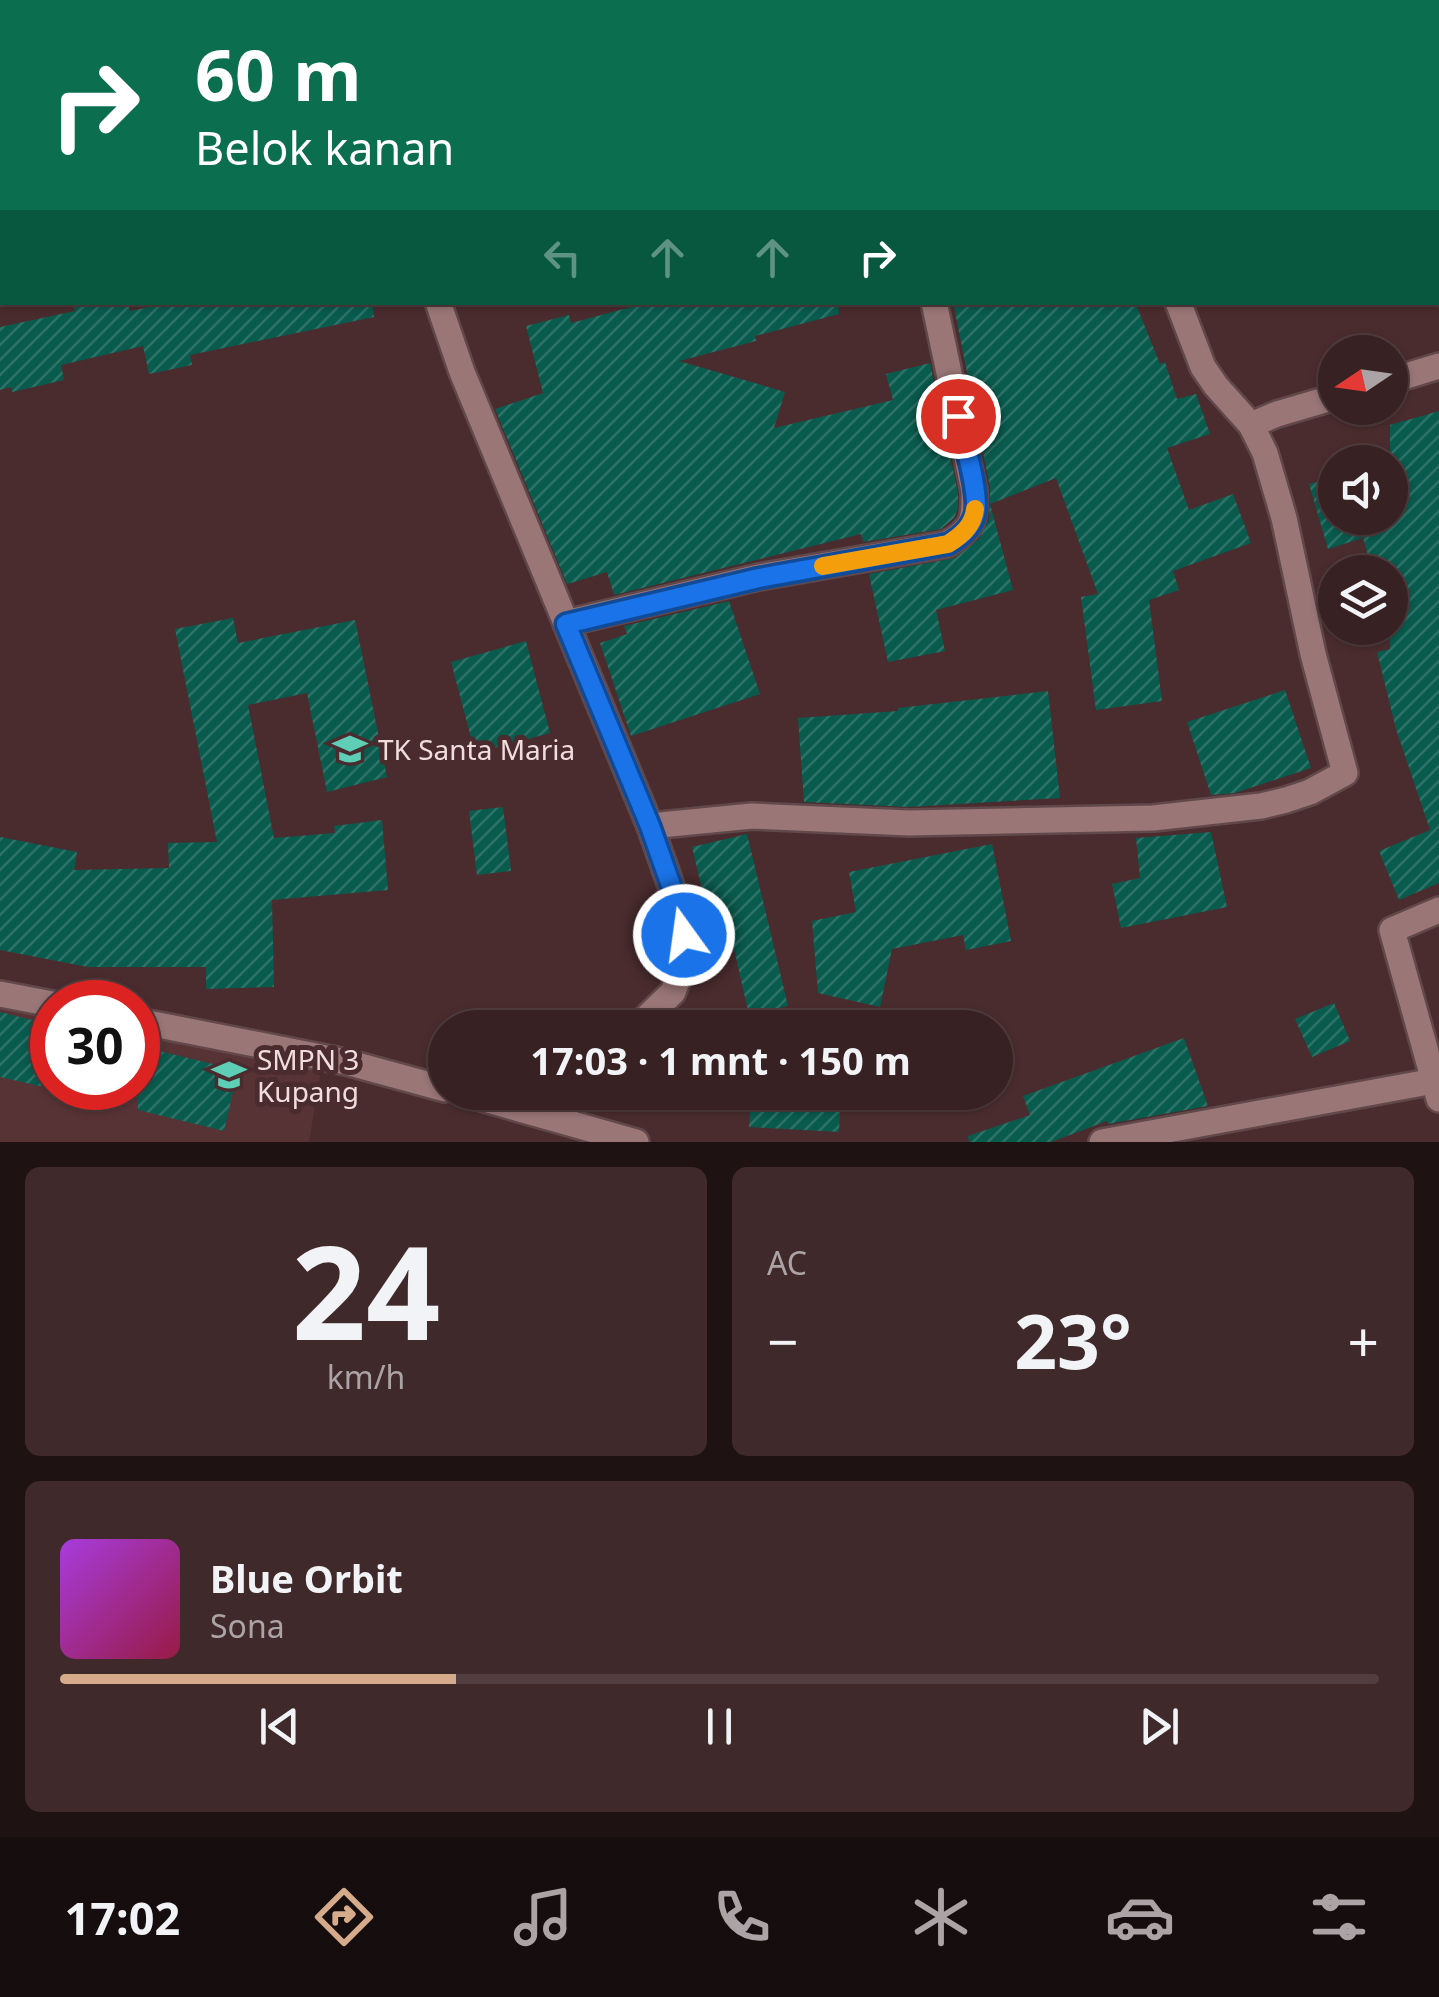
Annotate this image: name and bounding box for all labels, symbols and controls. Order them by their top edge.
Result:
text: 60 m [195,26,362,122]
icon: right [30,40,160,170]
text: Belok kanan [195,117,454,178]
icon: left [535,230,590,285]
icon: ahead [640,230,695,285]
icon: ahead [745,230,800,285]
icon: right [850,230,905,285]
north arrow [1318,335,1408,425]
map controls [1318,335,1408,645]
pin [916,374,1001,459]
icon: arrive [931,389,986,444]
button: sound [1318,445,1408,535]
button: layers [1318,555,1408,645]
school or university icon: TK Santa Maria [331,730,369,768]
place label: TK Santa Maria [378,730,575,768]
position arrow [632,883,736,987]
speed limit sign: 30 [30,980,160,1110]
text: 17:03 · 1 mnt · 150 m [530,1034,911,1086]
place label: SMPN 3 Kupang [257,1040,359,1110]
school or university icon: SMPN 3 Kupang [210,1056,248,1094]
text: 24 [292,1201,440,1378]
text: AC [767,1241,807,1284]
text: 23° [1014,1289,1132,1391]
text: − [767,1303,798,1378]
text: + [1348,1303,1379,1378]
text: km/h [327,1355,405,1398]
text: Blue Orbit [210,1552,403,1604]
text: Sona [210,1604,285,1647]
icon: previous [252,1699,307,1754]
icon: pause [692,1699,747,1754]
icon: next [1132,1699,1187,1754]
icon: directions [309,1882,379,1952]
icon: music [508,1882,578,1952]
icon: phone [707,1882,777,1952]
icon: climate [906,1882,976,1952]
icon: car [1105,1882,1175,1952]
icon: filters [1304,1882,1374,1952]
text: 17:02 [65,1887,180,1948]

